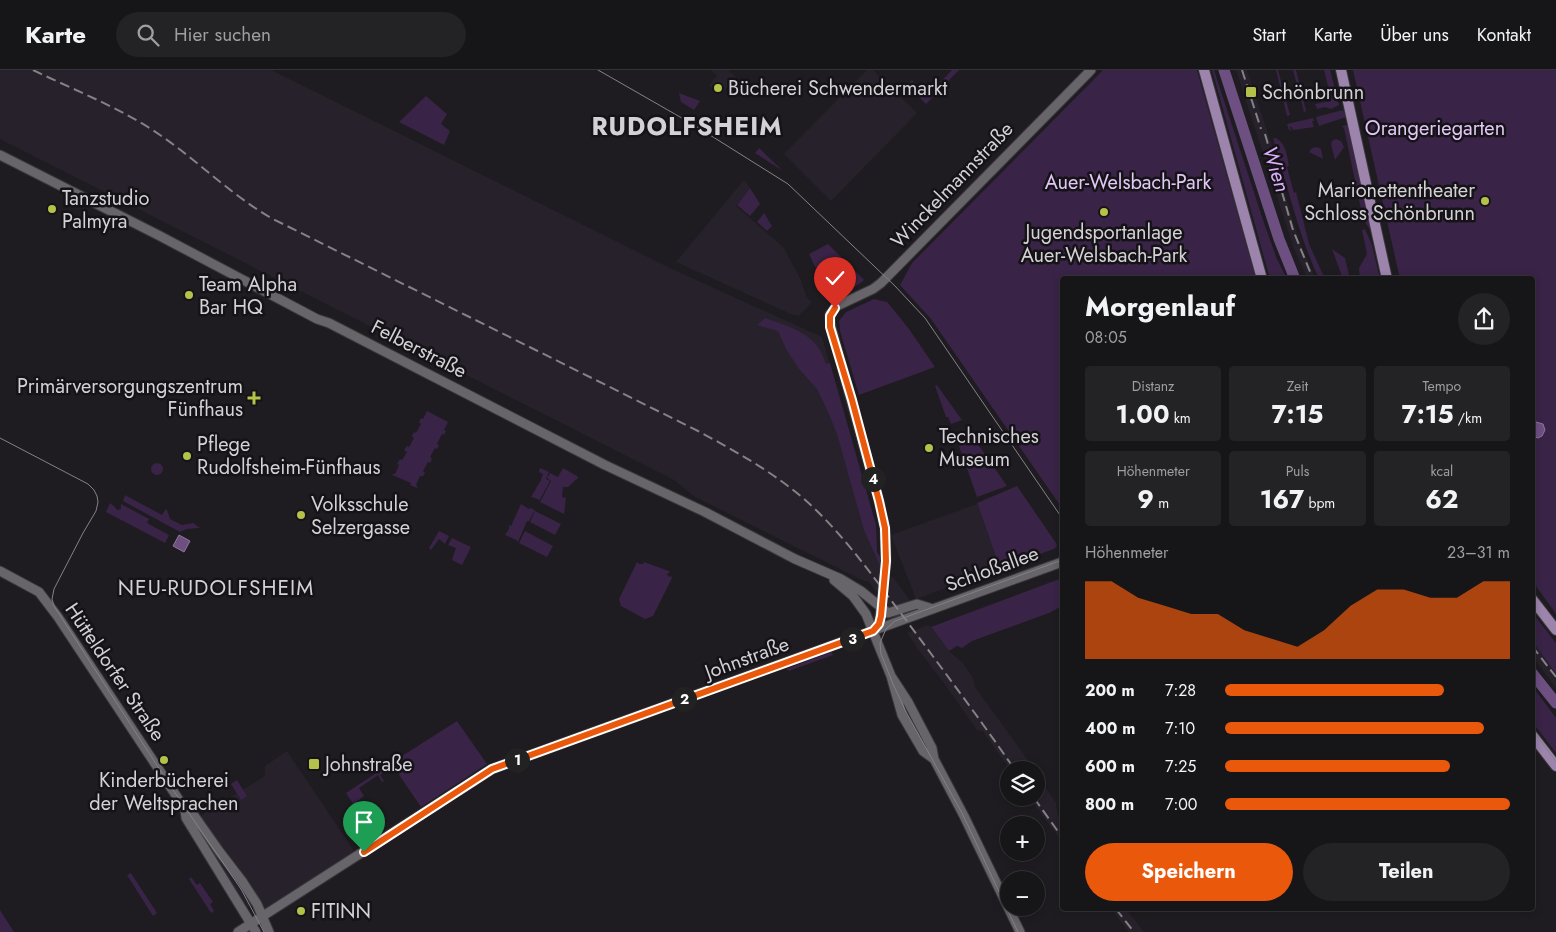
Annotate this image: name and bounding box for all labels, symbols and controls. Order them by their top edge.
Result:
search box [116,12,466,57]
text: Karte [25,17,86,52]
icon: search [134,21,162,49]
text: Hier suchen [174,21,271,48]
text: Start [1252,22,1286,48]
text: Karte [1314,22,1352,48]
text: Über uns [1380,22,1449,48]
text: Kontakt [1477,22,1531,48]
place label: Bücherei Schwendermarkt [728,74,948,103]
place label: Schönbrunn [1262,78,1364,107]
marker: Bücherei Schwendermarkt [712,82,724,94]
marker: Schönbrunn [1244,85,1258,99]
district label: RUDOLFSHEIM [591,108,783,144]
park label: Orangeriegarten [1365,114,1505,143]
street label: Winckelmannstraße [884,115,1020,255]
water label: Wien [1255,142,1297,196]
park label: Auer-Welsbach-Park [1045,168,1212,197]
place label: Marionettentheater Schloss Schönbrunn [1304,176,1475,228]
place label: Tanzstudio Palmyra [62,184,150,236]
marker: Marionettentheater Schloss Schönbrunn [1479,195,1491,207]
marker: Tanzstudio Palmyra [46,203,58,215]
marker: Jugendsportanlage Auer-Welsbach-Park [1098,206,1110,218]
place label: Jugendsportanlage Auer-Welsbach-Park [1021,218,1188,270]
pin [814,257,856,308]
icon: check [821,264,849,292]
place label: Team Alpha Bar HQ [199,270,297,322]
text: Morgenlauf [1085,286,1235,327]
marker: Team Alpha Bar HQ [183,289,195,301]
button: share [1458,293,1510,345]
street label: Felberstraße [366,313,472,385]
text: 08:05 [1085,326,1127,349]
place label: Primärversorgungszentrum Fünfhaus [17,372,243,424]
text: Distanz [1132,376,1175,396]
text: Zeit [1287,376,1308,396]
text: Tempo [1422,376,1461,396]
marker: Primärversorgungszentrum Fünfhaus [247,391,261,405]
text: 1.00 [1116,396,1169,432]
text: 7:15 [1272,396,1323,432]
text: 7:15 [1402,396,1454,432]
text: km [1169,408,1191,428]
text: /km [1454,408,1482,428]
place label: Technisches Museum [939,422,1039,474]
place label: Pflege Rudolfsheim-Fünfhaus [197,430,381,482]
marker: Technisches Museum [923,442,935,454]
marker: Pflege Rudolfsheim-Fünfhaus [181,450,193,462]
text: Höhenmeter [1117,461,1190,481]
text: Puls [1286,461,1309,481]
text: kcal [1431,461,1453,481]
pin: 4 [860,466,886,492]
text: 4 [869,469,878,489]
text: 9 [1137,481,1154,517]
text: 167 [1260,481,1304,517]
text: 62 [1425,481,1458,517]
place label: Volksschule Selzergasse [311,490,410,542]
text: m [1154,493,1169,513]
text: bpm [1304,493,1335,513]
marker: Volksschule Selzergasse [295,509,307,521]
street label: Schloßallee [941,539,1043,599]
text: Höhenmeter [1085,541,1169,564]
text: 23–31 m [1447,541,1510,564]
district label: NEU-RUDOLFSHEIM [118,573,314,603]
street label: Hütteldorfer Straße [58,597,172,747]
pin: 3 [840,626,864,652]
street label: Johnstraße [698,629,793,688]
text: 3 [848,629,857,649]
text: 200 m [1085,679,1135,702]
text: 7:28 [1165,679,1196,702]
pin: 2 [672,686,696,712]
text: 2 [680,689,689,709]
text: 400 m [1085,717,1135,740]
text: 7:10 [1165,717,1195,740]
pin: 1 [504,748,530,772]
place label: Johnstraße [322,750,413,779]
text: 1 [514,750,521,770]
marker: Kinderbücherei der Weltsprachen [158,754,170,766]
text: 600 m [1085,755,1135,778]
text: 7:25 [1165,755,1196,778]
marker: Johnstraße [307,757,321,771]
map controls [1000,761,1045,916]
button: layers [1000,761,1045,806]
place label: Kinderbücherei der Weltsprachen [89,766,239,818]
text: 800 m [1085,793,1134,816]
text: 7:00 [1165,793,1197,816]
pin [343,801,385,852]
icon: arrive [350,808,378,836]
button: + [1000,816,1045,861]
button: Speichern [1085,843,1293,901]
button: Teilen [1303,843,1510,901]
button: − [1000,871,1045,916]
place label: FITINN [311,897,371,926]
marker: FITINN [295,905,307,917]

